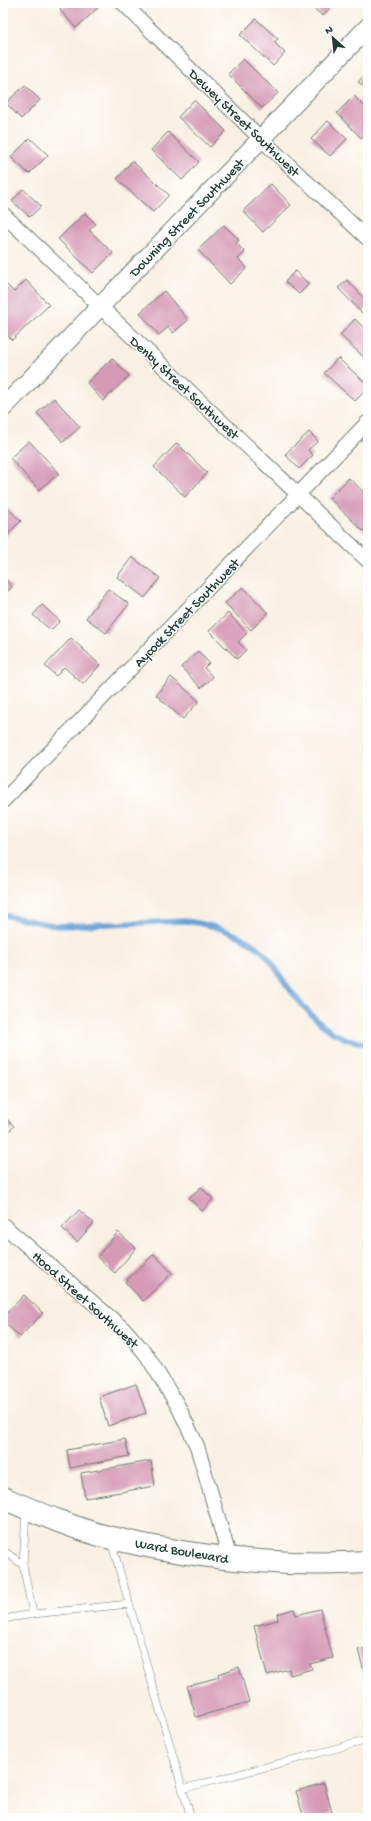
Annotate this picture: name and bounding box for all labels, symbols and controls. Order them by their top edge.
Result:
north arrow [313,18,353,58]
text: N [323,24,335,38]
street label: Dewey Street Southwest [183,66,303,182]
street label: Downing Street Southwest [126,155,250,282]
street label: Denby Street Southwest [124,333,243,445]
street label: Aycock Street Southwest [131,555,245,672]
street label: Hood Street Southwest [28,1249,142,1354]
street label: Ward Boulevard [134,1536,231,1569]

